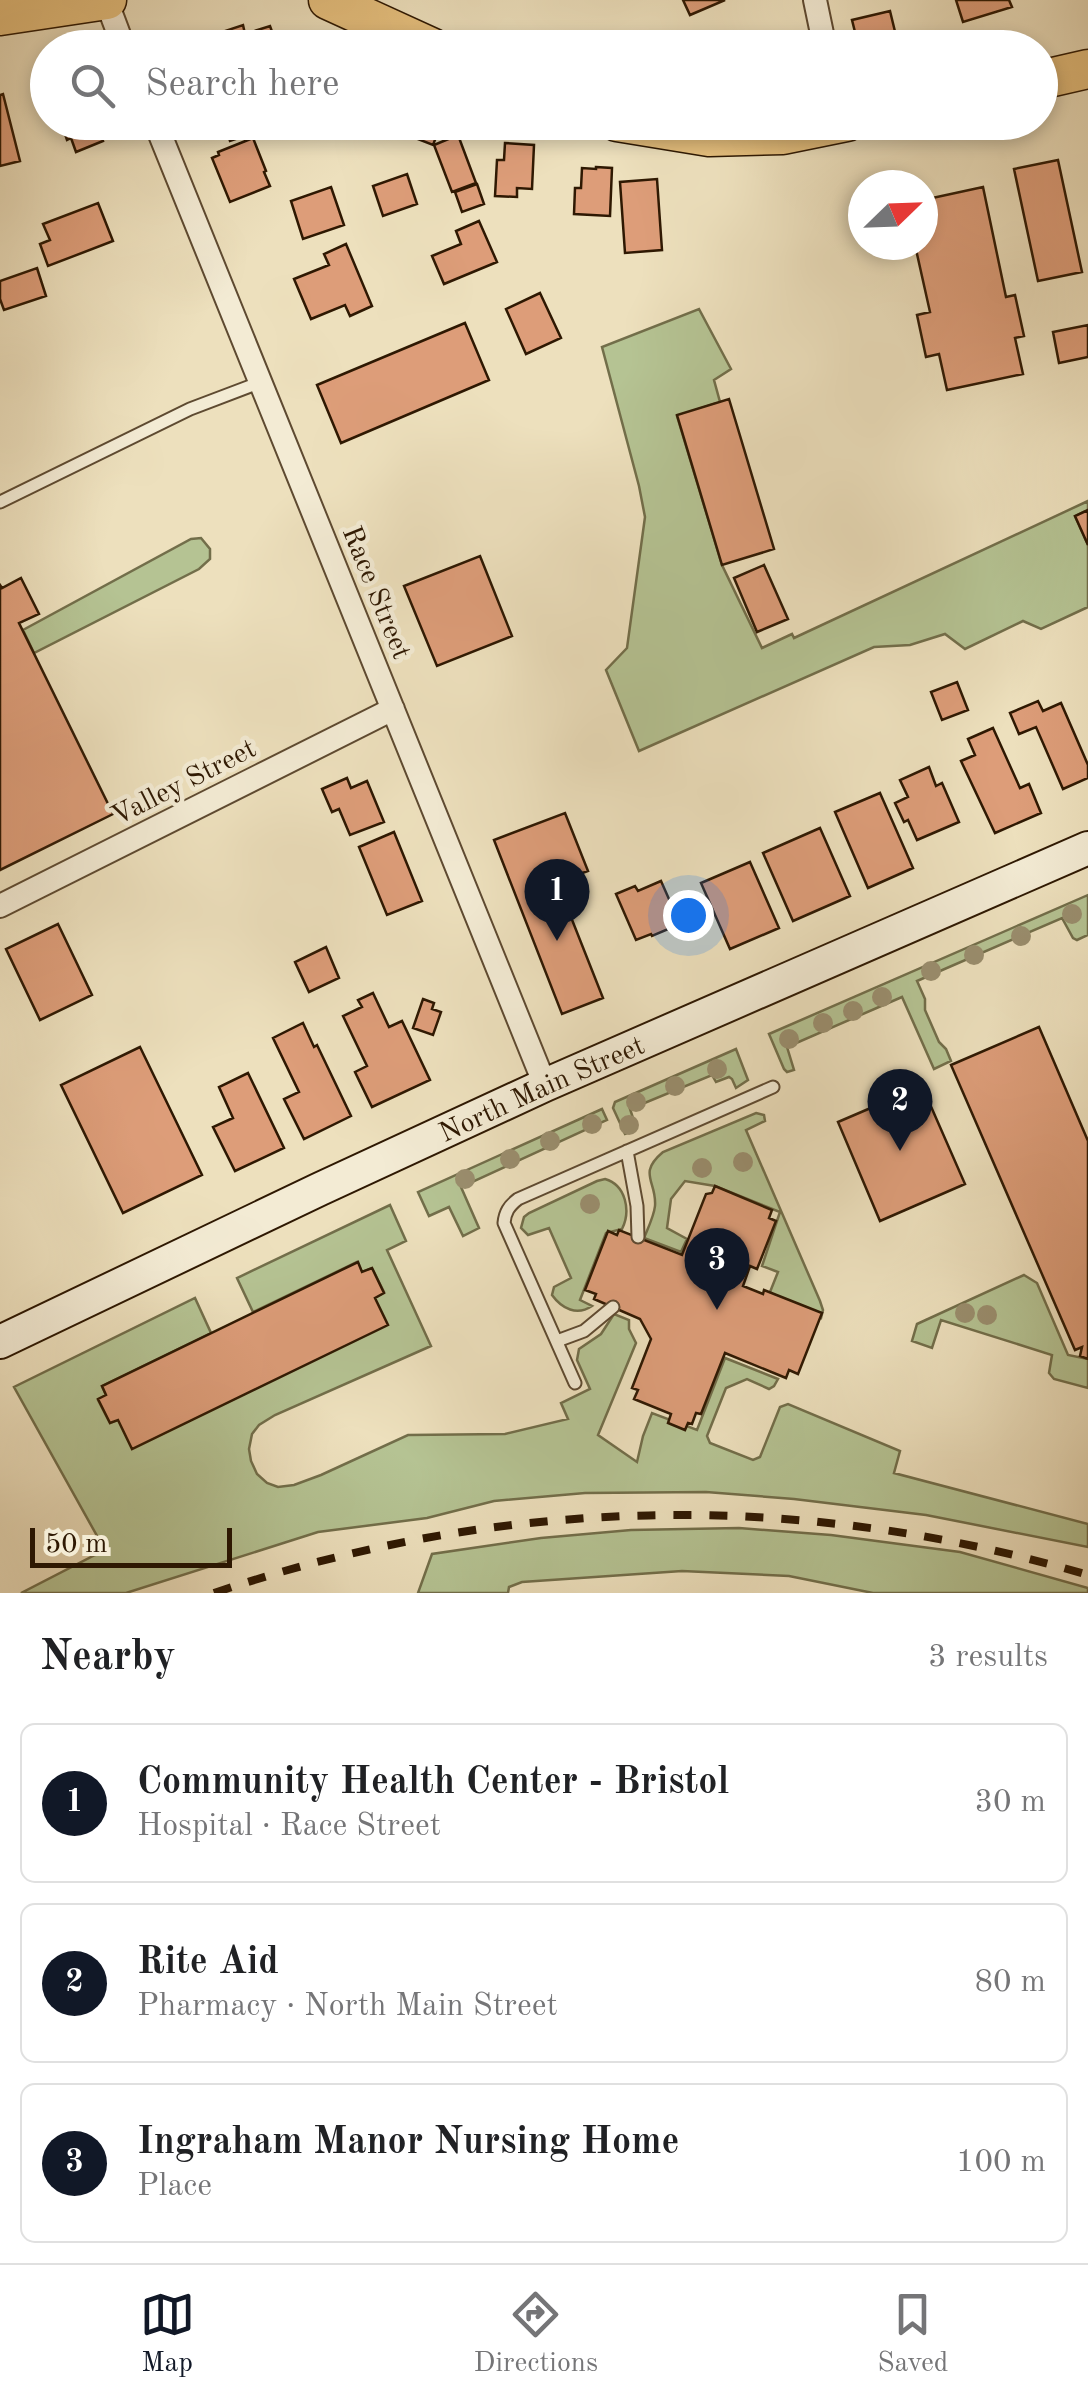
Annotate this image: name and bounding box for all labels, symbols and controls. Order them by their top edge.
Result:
search box [30,30,1058,140]
icon: search [65,58,120,113]
text: Search here [145,66,340,104]
north arrow [848,170,938,260]
street label: Race Street [336,523,415,664]
street label: Valley Street [108,735,261,832]
pin: 1 [524,858,590,941]
your location [663,890,714,941]
street label: North Main Street [436,1032,649,1149]
pin: 2 [868,1068,932,1151]
pin: 3 [684,1228,750,1310]
scale bar [30,1523,232,1568]
text: 50 m [45,1531,108,1559]
text: Nearby [40,1637,176,1679]
text: 3 results [928,1642,1048,1674]
text: Community Health Center - Bristol [137,1764,729,1802]
text: 1 [65,1787,84,1819]
text: 30 m [975,1787,1046,1819]
text: Hospital · Race Street [137,1811,441,1843]
text: Rite Aid [137,1944,279,1982]
text: 2 [65,1967,84,1999]
text: 80 m [975,1967,1046,1999]
text: Pharmacy · North Main Street [137,1991,558,2023]
text: Ingraham Manor Nursing Home [137,2124,680,2162]
text: 3 [65,2147,84,2179]
text: 100 m [956,2147,1046,2179]
text: Place [137,2171,212,2203]
tab: Map [140,2287,195,2382]
tab: Directions [474,2287,598,2382]
tab: Saved [877,2287,948,2382]

